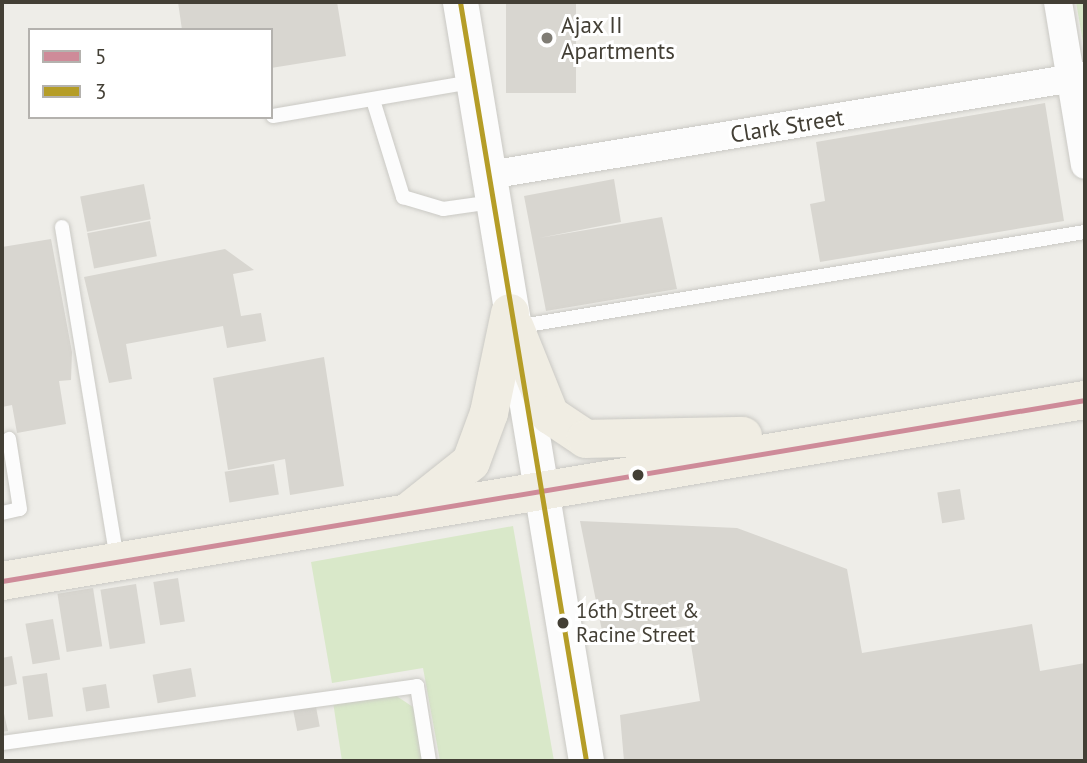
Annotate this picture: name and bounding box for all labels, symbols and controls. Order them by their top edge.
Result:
place label: Ajax II Apartments [561,11,675,65]
legend [28,28,273,119]
marker: Ajax II Apartments [539,30,555,46]
text: 5 [95,43,106,70]
text: 3 [95,78,106,105]
street label: Clark Street [728,103,846,149]
unlabelled marker [631,468,645,482]
place label: 16th Street & Racine Street [576,598,699,648]
marker: 16th Street & Racine Street [556,616,570,630]

